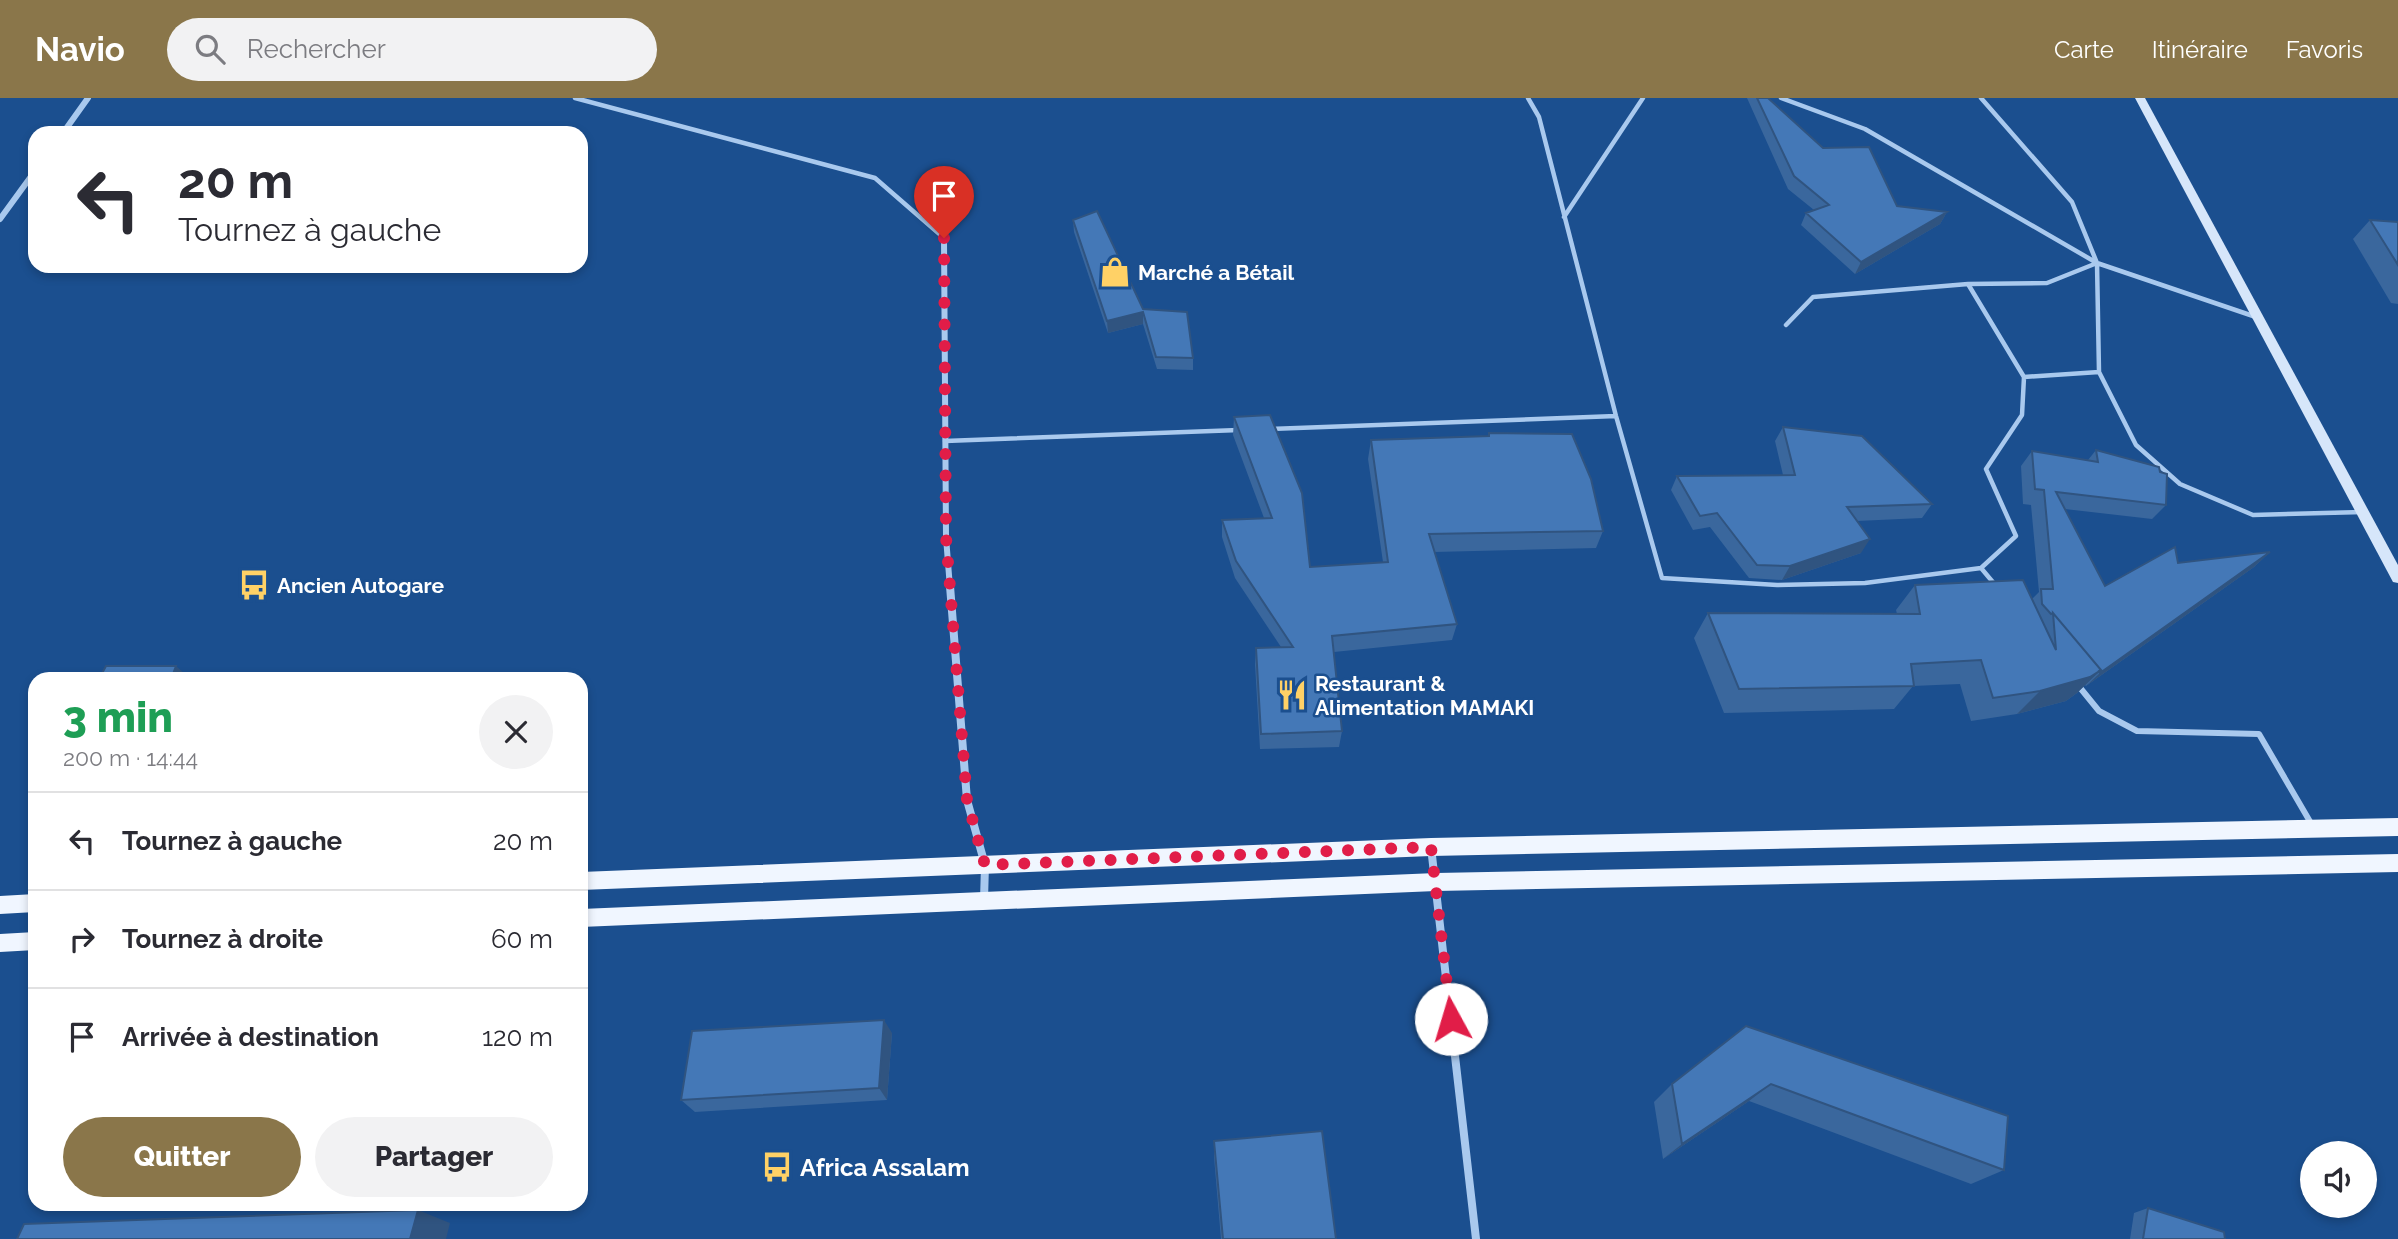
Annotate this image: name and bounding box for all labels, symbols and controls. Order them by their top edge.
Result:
search box [167,18,657,81]
text: Navio [35,30,125,69]
icon: search [191,30,229,68]
text: Rechercher [247,34,386,64]
text: Carte [2054,35,2114,64]
text: Itinéraire [2152,35,2248,64]
text: Favoris [2286,35,2363,64]
text: 20 m [178,152,293,209]
icon: left [63,154,154,245]
pin [914,166,974,238]
icon: arrive [925,177,963,215]
text: Tournez à gauche [178,211,441,248]
shop icon: Marché a Bétail [1098,255,1132,289]
place label: Marché a Bétail [1138,260,1295,285]
bus stop icon: Ancien Autogare [237,568,271,602]
place label: Ancien Autogare [277,573,445,598]
place label: Restaurant & Alimentation MAMAKI [1315,671,1534,720]
restaurant icon: Restaurant & Alimentation MAMAKI [1275,678,1309,712]
text: 3 min [63,693,173,742]
button: close [479,695,553,769]
text: 200 m · 14:44 [63,744,198,771]
icon: left [63,822,101,860]
text: Tournez à gauche [122,826,342,856]
text: 20 m [493,826,553,856]
icon: right [63,920,101,958]
text: Tournez à droite [122,924,323,954]
text: 60 m [491,924,553,954]
position arrow [1414,982,1488,1056]
icon: arrive [63,1018,101,1056]
text: Arrivée à destination [122,1022,379,1052]
text: 120 m [482,1022,553,1052]
button: Quitter [63,1117,301,1197]
button: Partager [315,1117,553,1197]
map controls [2300,1141,2377,1218]
button: sound [2300,1141,2377,1218]
bus stop icon: Africa Assalam [760,1150,794,1184]
place label: Africa Assalam [800,1153,970,1182]

